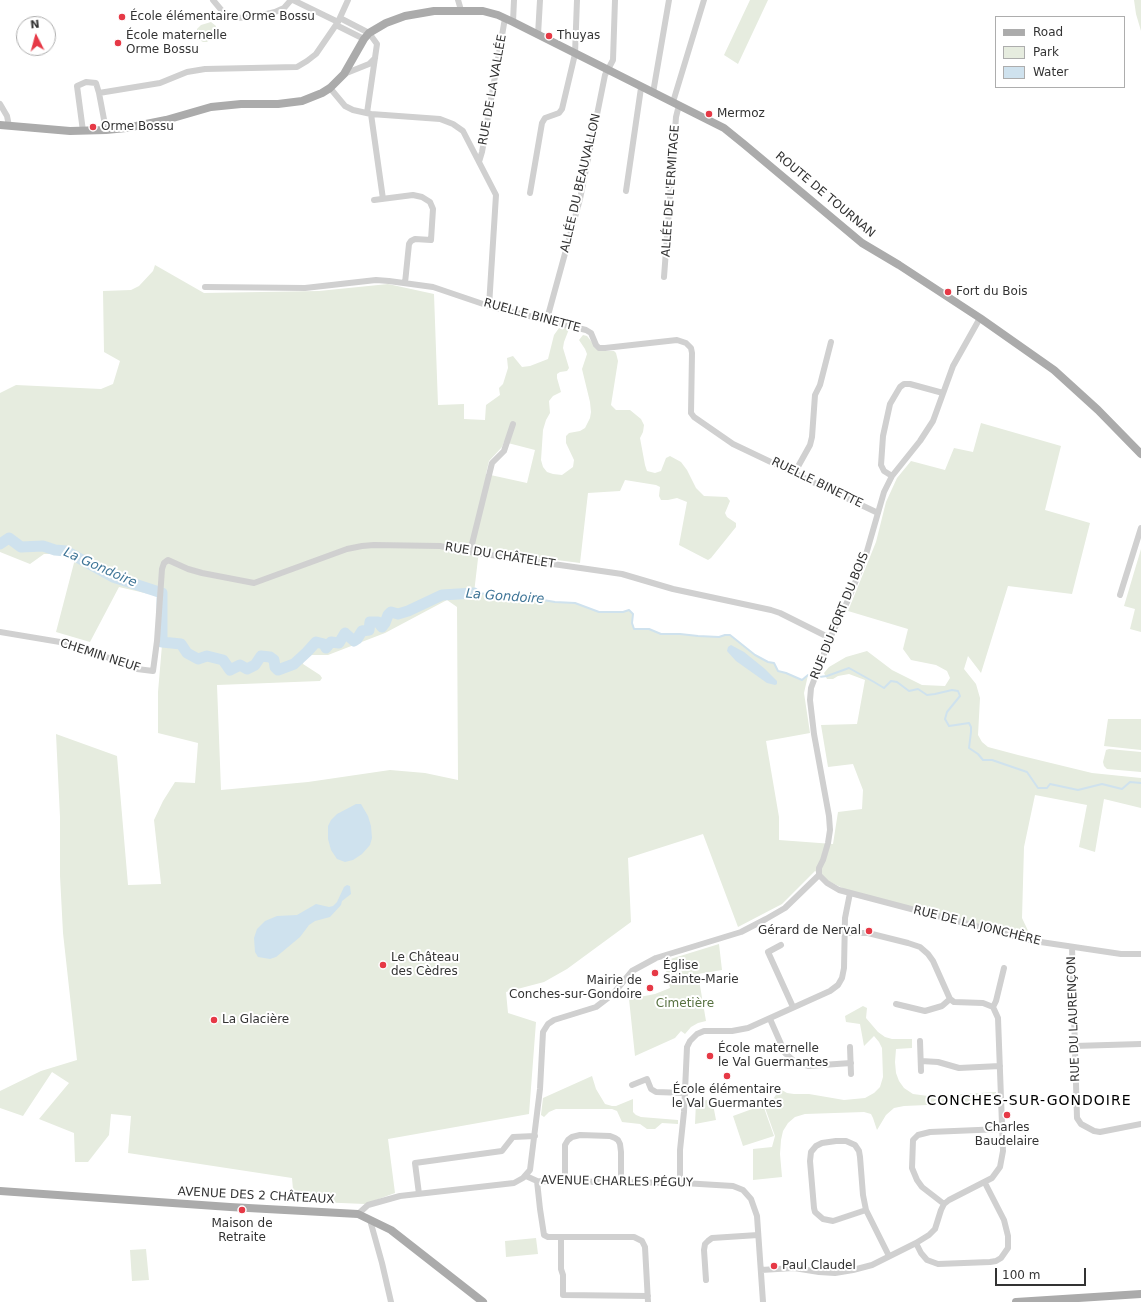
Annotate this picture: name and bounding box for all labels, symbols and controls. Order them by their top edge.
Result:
place label: École élémentaire Orme Bossu [130,10,315,24]
marker: École élémentaire Orme Bossu [117,12,127,22]
north arrow [16,16,56,56]
legend [995,16,1125,88]
text: N [30,18,40,32]
text: Road [1033,25,1063,39]
place label: École maternelle Orme Bossu [126,29,227,57]
place label: Thuyas [557,29,600,43]
marker: Thuyas [544,31,554,41]
street label: RUE DE LA VALLÉE [476,33,510,147]
marker: École maternelle Orme Bossu [113,38,123,48]
text: Park [1033,45,1059,59]
text: Water [1033,65,1068,79]
place label: Mermoz [717,107,765,121]
marker: Mermoz [704,109,714,119]
street label: ALLÉE DU BEAUVALLON [558,112,604,254]
place label: Orme Bossu [101,120,174,134]
marker: Orme Bossu [88,122,98,132]
street label: ALLÉE DE L'ERMITAGE [659,125,683,257]
street label: ROUTE DE TOURNAN [772,149,878,241]
place label: Fort du Bois [956,285,1027,299]
marker: Fort du Bois [943,287,953,297]
street label: RUELLE BINETTE [482,296,582,336]
street label: RUELLE BINETTE [769,455,865,511]
street label: RUE DU CHÂTELET [444,540,556,572]
water label: La Gondoire [61,545,139,591]
street label: RUE DU FORT DU BOIS [808,550,872,682]
water label: La Gondoire [465,586,545,608]
street label: CHEMIN NEUF [58,636,142,676]
street label: RUE DE LA JONCHÈRE [912,903,1042,949]
place label: Gérard de Nerval [758,924,861,938]
marker: Gérard de Nerval [864,926,874,936]
place label: Le Château des Cèdres [391,951,459,979]
street label: RUE DU LAURENÇON [1065,956,1083,1082]
place label: Église Sainte-Marie [663,959,739,987]
marker: Le Château des Cèdres [378,960,388,970]
marker: Église Sainte-Marie [650,968,660,978]
place label: Mairie de Conches-sur-Gondoire [509,974,642,1002]
marker: Mairie de Conches-sur-Gondoire [645,983,655,993]
park label: Cimetière [656,997,714,1011]
place label: La Glacière [222,1013,289,1027]
marker: La Glacière [209,1015,219,1025]
place label: École maternelle le Val Guermantes [718,1042,828,1070]
marker: École maternelle le Val Guermantes [705,1051,715,1061]
marker: École élémentaire le Val Guermantes [722,1071,732,1081]
place label: École élémentaire le Val Guermantes [672,1083,782,1111]
district label: CONCHES-SUR-GONDOIRE [926,1093,1132,1109]
marker: Charles Baudelaire [1002,1110,1012,1120]
place label: Charles Baudelaire [975,1121,1039,1149]
street label: AVENUE CHARLES PÉGUY [541,1173,693,1191]
street label: AVENUE DES 2 CHÂTEAUX [177,1185,335,1207]
marker: Maison de Retraite [237,1205,247,1215]
place label: Maison de Retraite [211,1217,273,1245]
place label: Paul Claudel [782,1259,856,1273]
scale bar [997,1260,1088,1286]
marker: Paul Claudel [769,1261,779,1271]
text: 100 m [1002,1268,1040,1282]

